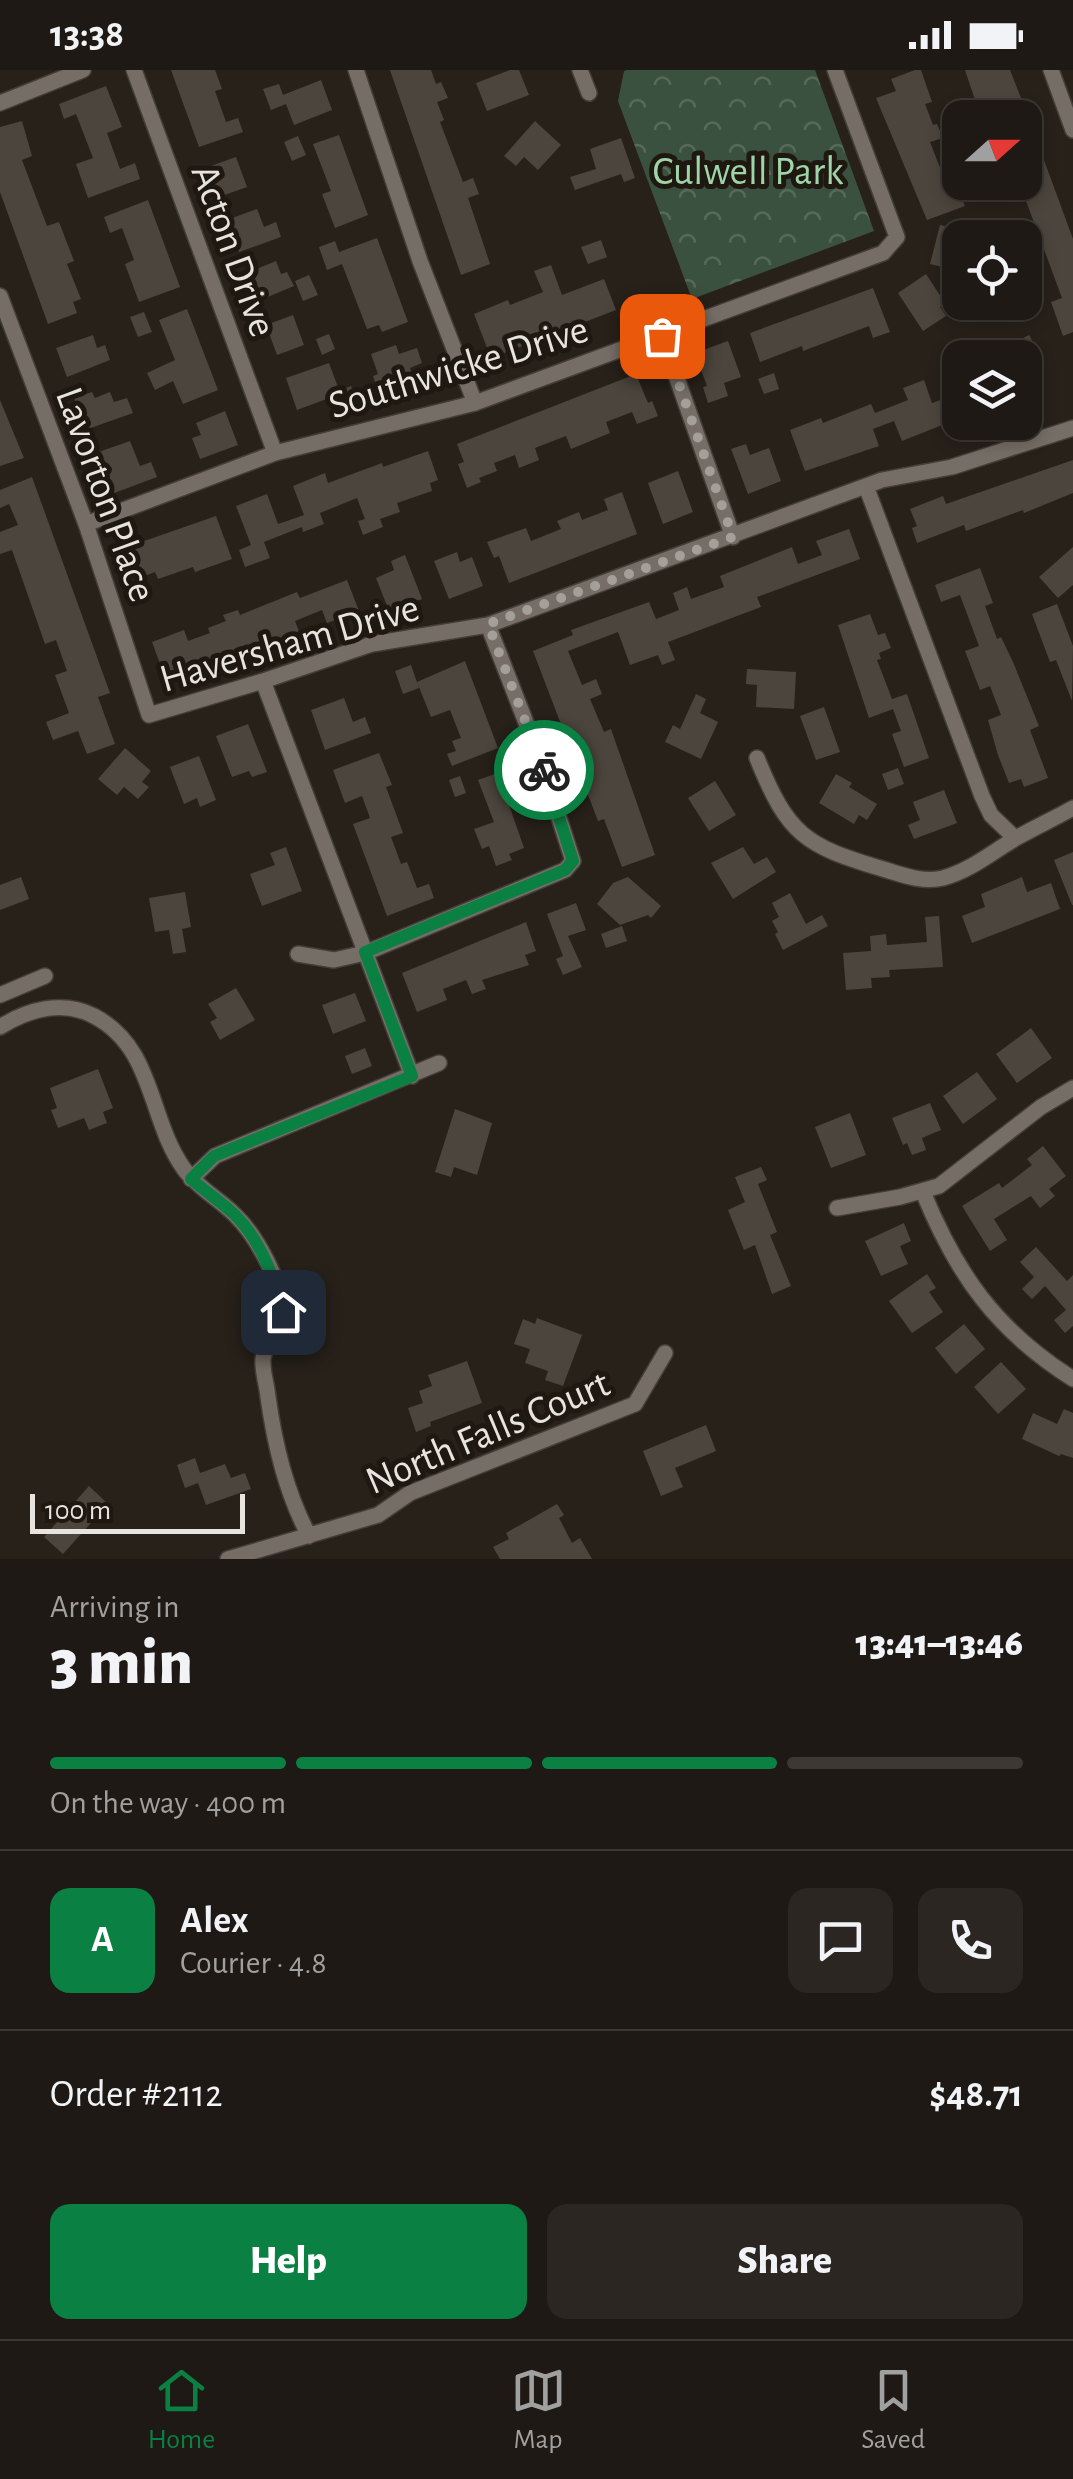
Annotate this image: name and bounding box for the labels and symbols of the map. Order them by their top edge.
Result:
north arrow [942,100,1042,200]
park label: Culwell Park [653,152,843,192]
street label: Acton Drive [184,159,283,342]
pin [620,294,705,379]
street label: Southwicke Drive [324,309,593,426]
street label: Lavorton Place [48,382,162,607]
street label: Haversham Drive [155,588,424,700]
courier [494,720,594,820]
pin [241,1270,326,1355]
street label: North Falls Court [360,1364,615,1502]
scale bar [30,1489,245,1534]

